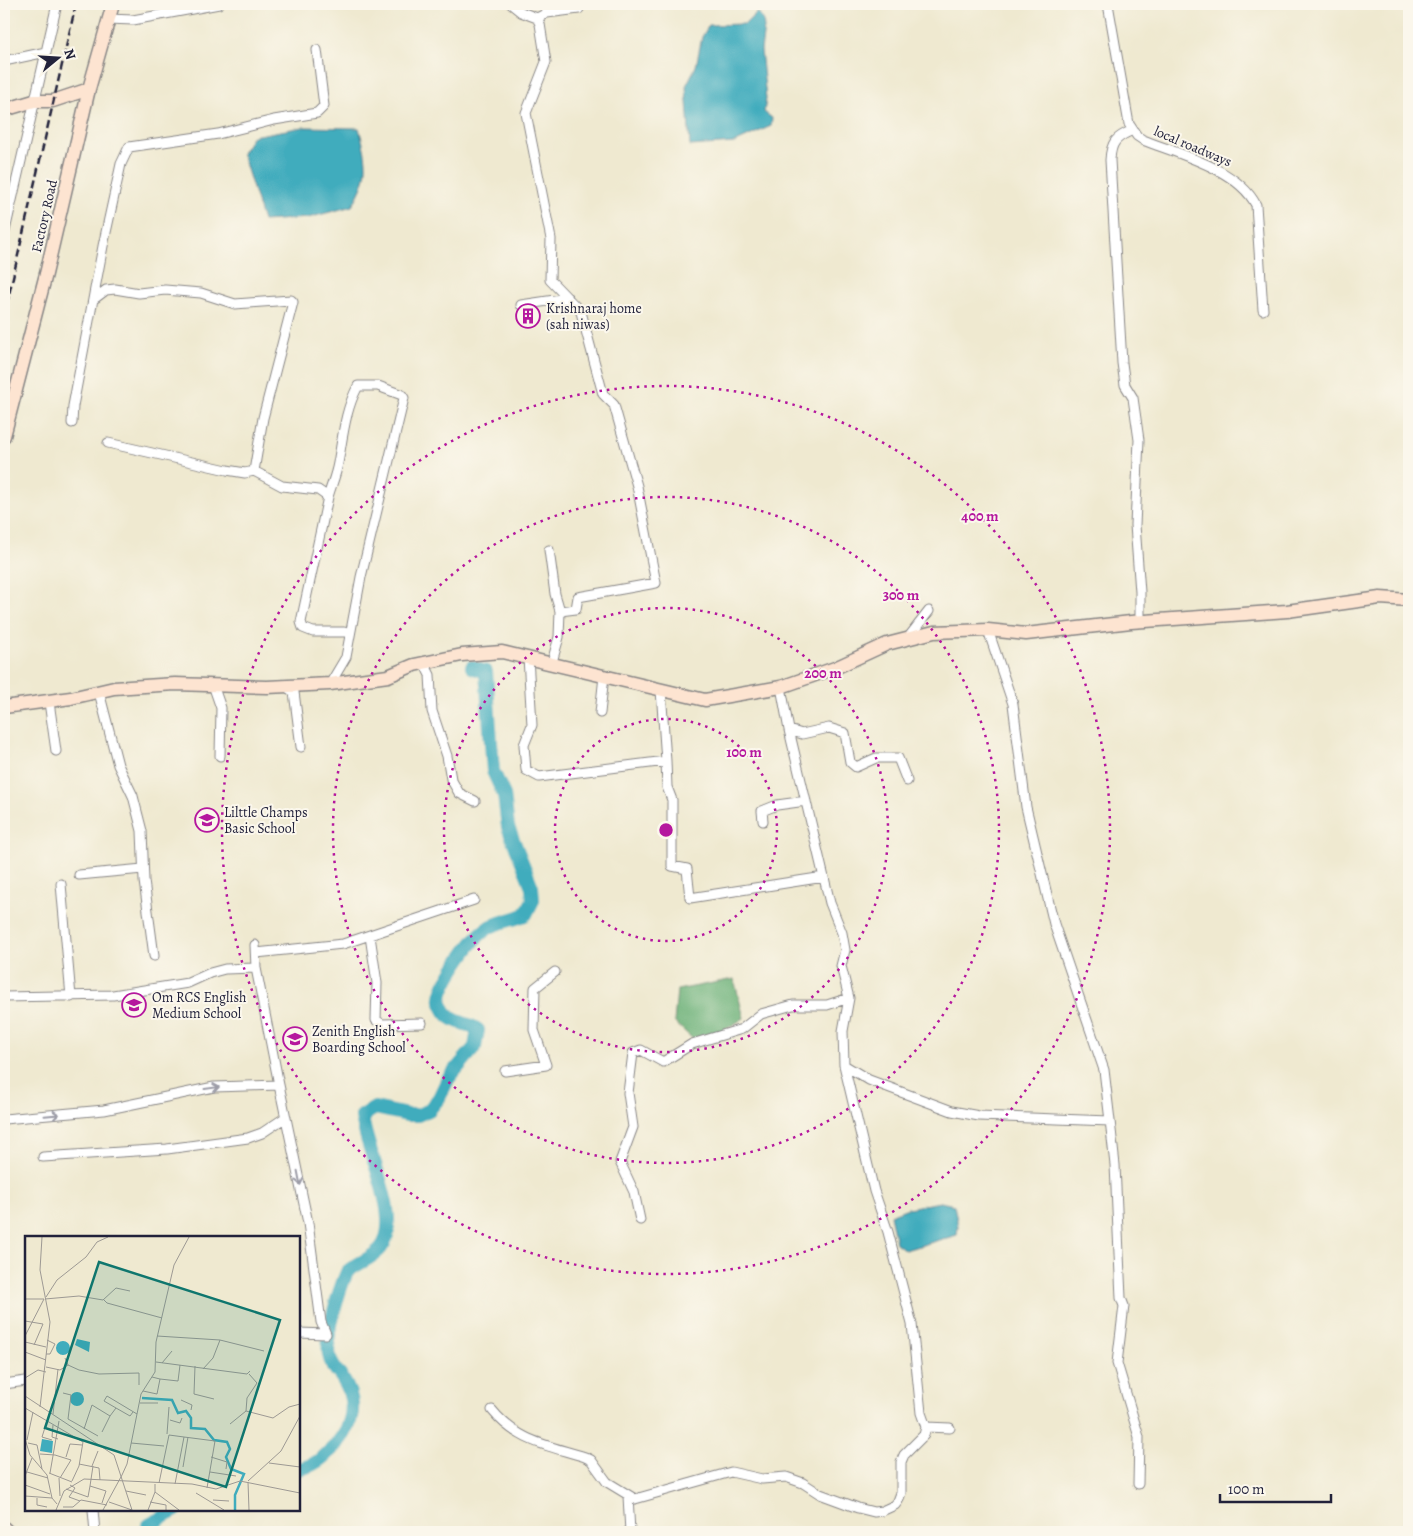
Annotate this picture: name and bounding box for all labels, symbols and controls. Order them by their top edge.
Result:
north arrow [32,32,82,82]
text: N [59,46,80,62]
street label: local roadways [1151,122,1235,171]
street label: Factory Road [27,177,62,254]
place label: Krishnaraj home (sah niwas) [546,299,642,334]
building icon: Krishnaraj home (sah niwas) [515,303,541,329]
text: 400 m [961,506,999,526]
text: 300 m [883,585,920,605]
text: 200 m [804,663,842,683]
text: 100 m [726,742,762,762]
place label: Lilttle Champs Basic School [224,803,308,838]
school or university icon: Lilttle Champs Basic School [194,807,220,833]
centre of rings [657,821,675,839]
place label: Om RCS English Medium School [152,988,247,1023]
school or university icon: Om RCS English Medium School [121,992,147,1018]
place label: Zenith English Boarding School [312,1022,406,1057]
school or university icon: Zenith English Boarding School [282,1026,308,1052]
one-way arrow [204,1083,220,1093]
one-way arrow [44,1110,60,1120]
one-way arrow [295,1170,304,1186]
inset map [25,1236,300,1511]
scale bar [1220,1471,1332,1503]
text: 100 m [1228,1479,1265,1499]

